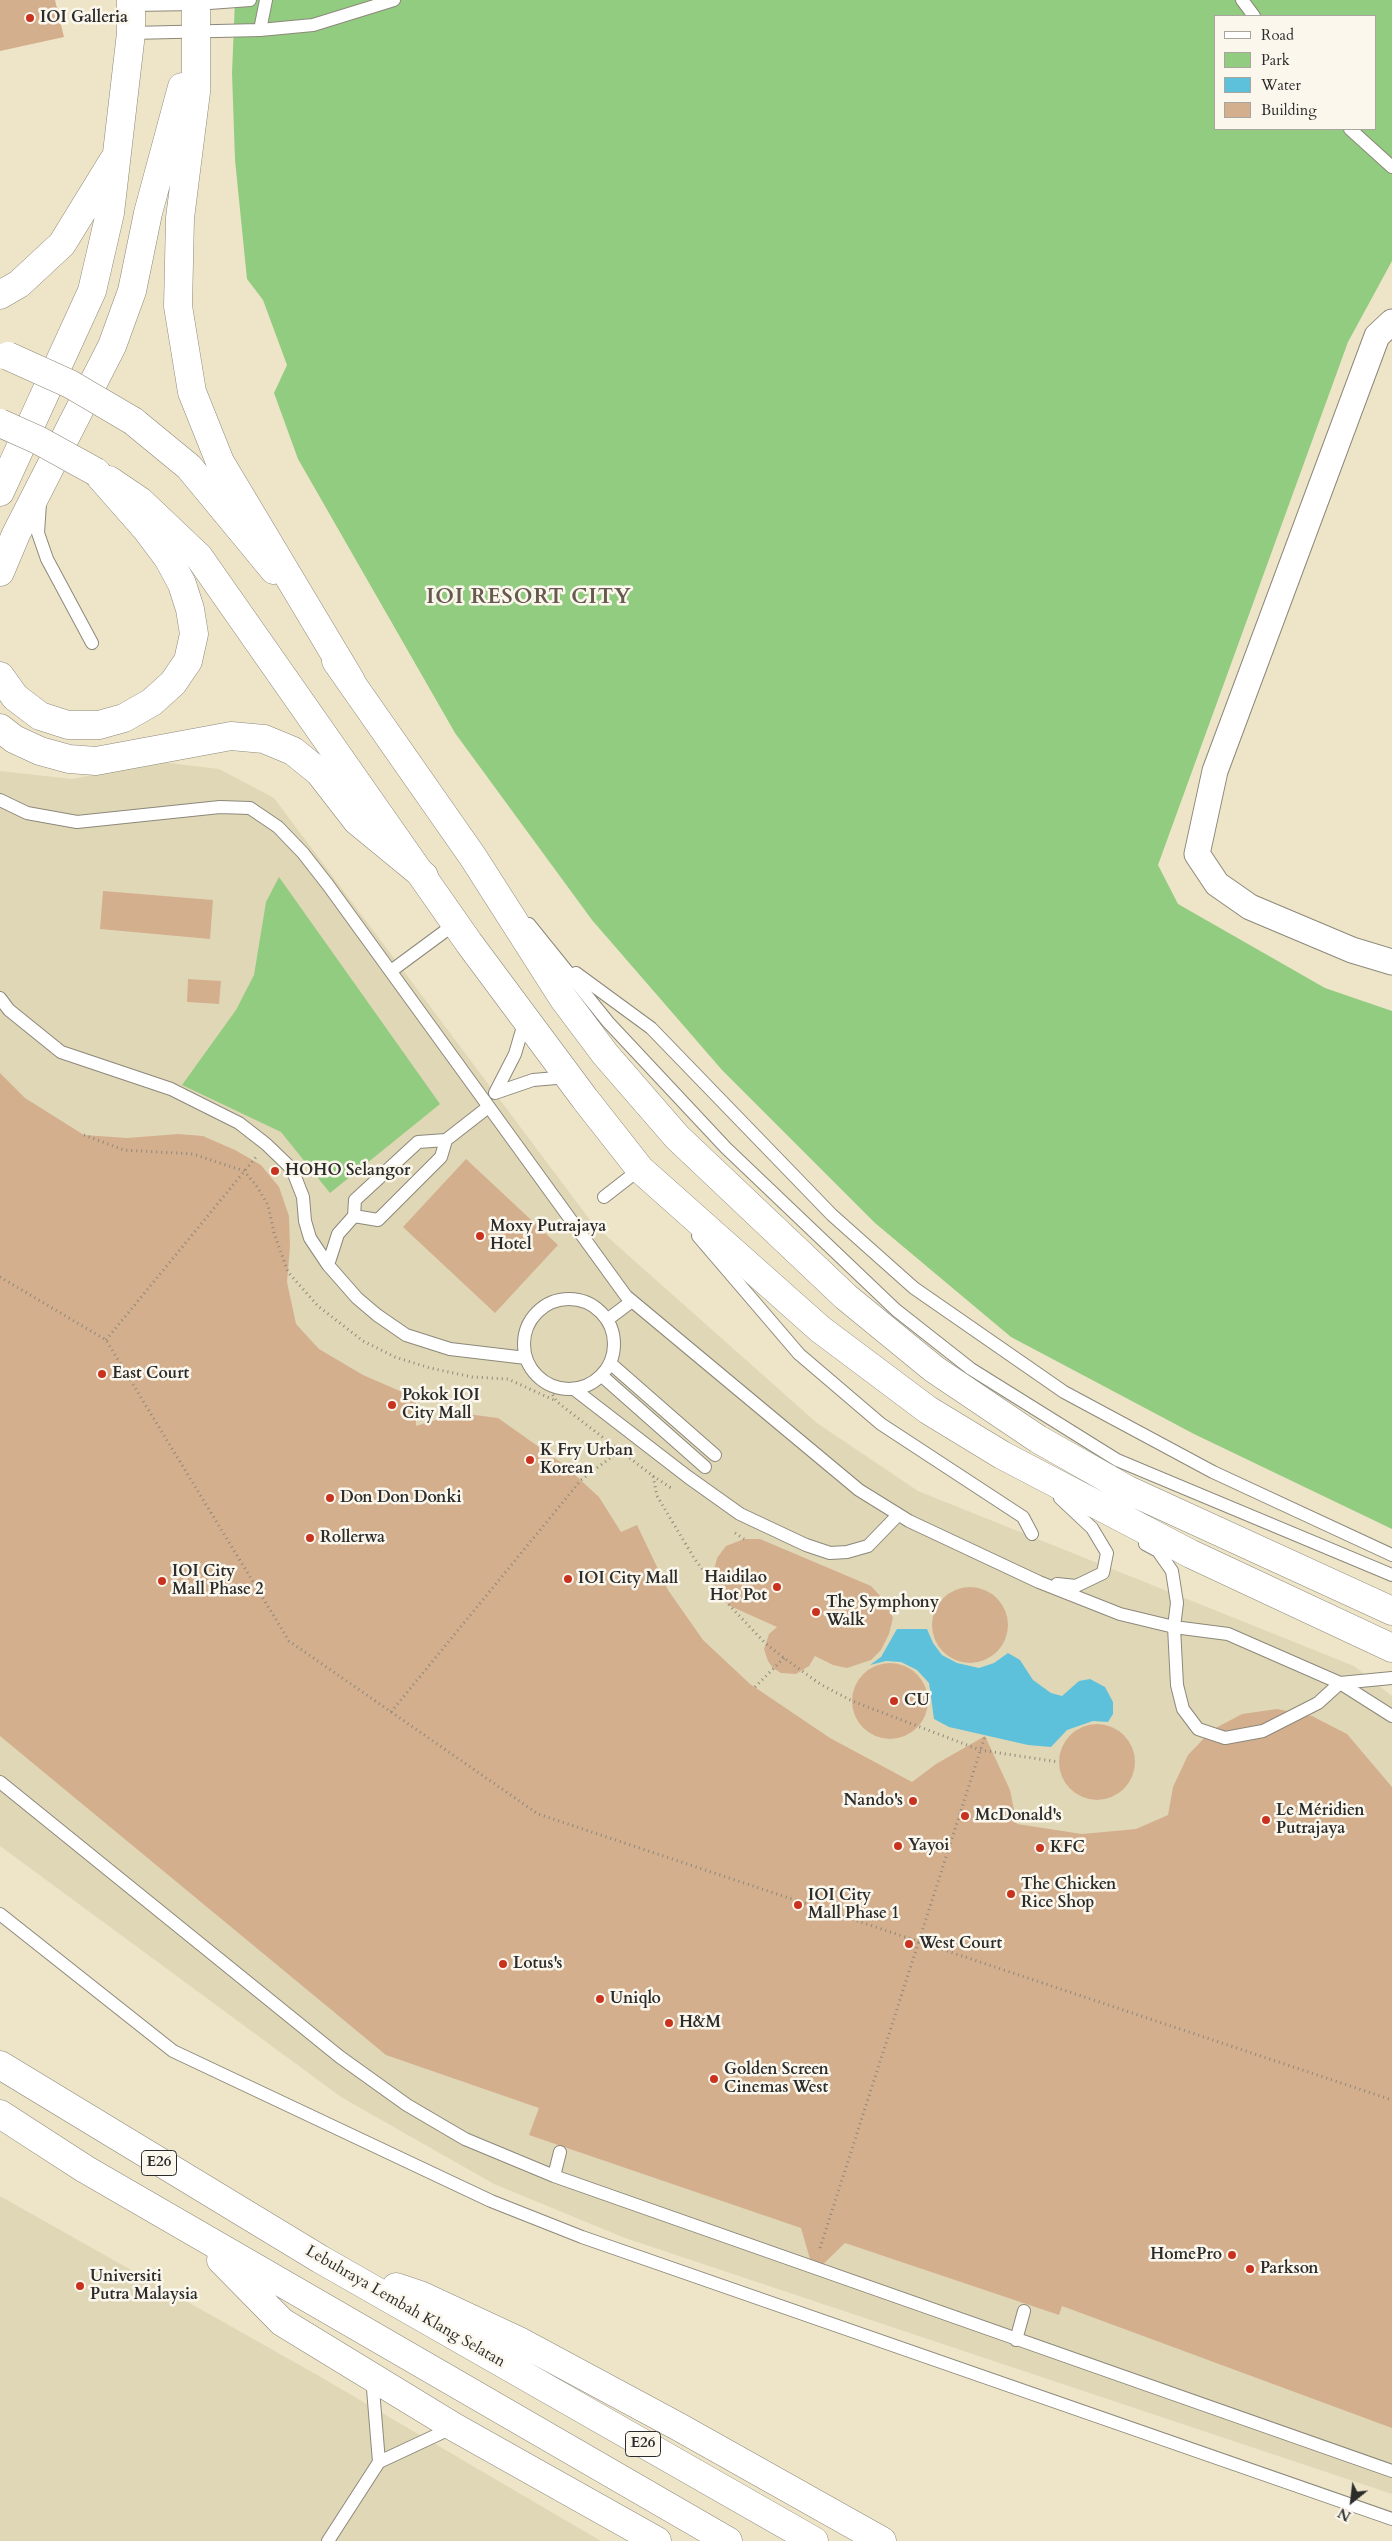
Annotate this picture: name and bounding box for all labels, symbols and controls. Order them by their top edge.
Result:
place label: IOI Galleria [40,8,128,28]
marker: IOI Galleria [24,12,36,24]
legend [1214,15,1377,130]
text: Road [1261,25,1294,45]
text: Park [1261,50,1290,70]
text: Water [1261,75,1301,95]
text: Building [1261,100,1317,120]
district label: IOI RESORT CITY [424,585,634,611]
place label: HOHO Selangor [285,1161,410,1181]
marker: HOHO Selangor [269,1165,281,1177]
place label: Moxy Putrajaya Hotel [490,1217,606,1255]
marker: Moxy Putrajaya Hotel [474,1230,486,1242]
place label: East Court [112,1364,189,1384]
marker: East Court [96,1368,108,1380]
place label: Pokok IOI City Mall [402,1386,480,1424]
marker: Pokok IOI City Mall [386,1399,398,1411]
place label: K Fry Urban Korean [540,1441,633,1479]
marker: K Fry Urban Korean [524,1454,536,1466]
place label: Don Don Donki [340,1488,461,1508]
marker: Don Don Donki [324,1492,336,1504]
place label: Rollerwa [320,1528,385,1548]
marker: Rollerwa [304,1532,316,1544]
place label: IOI City Mall Phase 2 [172,1562,264,1600]
place label: Haidilao Hot Pot [704,1568,767,1606]
place label: IOI City Mall [578,1569,678,1589]
marker: IOI City Mall [562,1573,574,1585]
marker: IOI City Mall Phase 2 [156,1575,168,1587]
marker: Haidilao Hot Pot [771,1581,783,1593]
place label: The Symphony Walk [826,1593,939,1631]
marker: The Symphony Walk [810,1606,822,1618]
place label: CU [904,1691,929,1711]
marker: CU [888,1695,900,1707]
place label: Nando's [843,1791,903,1811]
marker: Nando's [907,1795,919,1807]
place label: Le Méridien Putrajaya [1276,1801,1364,1839]
place label: McDonald's [975,1806,1062,1826]
marker: McDonald's [959,1810,971,1822]
marker: Le Méridien Putrajaya [1260,1814,1272,1826]
place label: Yayoi [908,1836,949,1856]
place label: KFC [1050,1838,1085,1858]
marker: Yayoi [892,1840,904,1852]
marker: KFC [1034,1842,1046,1854]
place label: The Chicken Rice Shop [1021,1875,1116,1913]
place label: IOI City Mall Phase 1 [808,1886,900,1924]
marker: The Chicken Rice Shop [1005,1888,1017,1900]
marker: IOI City Mall Phase 1 [792,1899,804,1911]
place label: West Court [919,1934,1002,1954]
marker: West Court [903,1938,915,1950]
place label: Lotus's [513,1954,562,1974]
marker: Lotus's [497,1958,509,1970]
place label: Uniqlo [610,1989,661,2009]
marker: Uniqlo [594,1993,606,2005]
place label: H&M [679,2013,721,2033]
marker: H&M [663,2017,675,2029]
place label: Golden Screen Cinemas West [724,2060,829,2098]
marker: Golden Screen Cinemas West [708,2073,720,2085]
road number: E26 [142,2150,176,2176]
street label: Lebuhraya Lembah Klang Selatan [302,2242,508,2372]
place label: HomePro [1150,2245,1222,2265]
marker: HomePro [1226,2249,1238,2261]
place label: Parkson [1260,2259,1319,2279]
marker: Parkson [1244,2263,1256,2275]
place label: Universiti Putra Malaysia [90,2267,198,2305]
marker: Universiti Putra Malaysia [74,2280,86,2292]
road number: E26 [626,2432,660,2456]
north arrow [1327,2476,1377,2526]
text: N [1335,2503,1354,2526]

